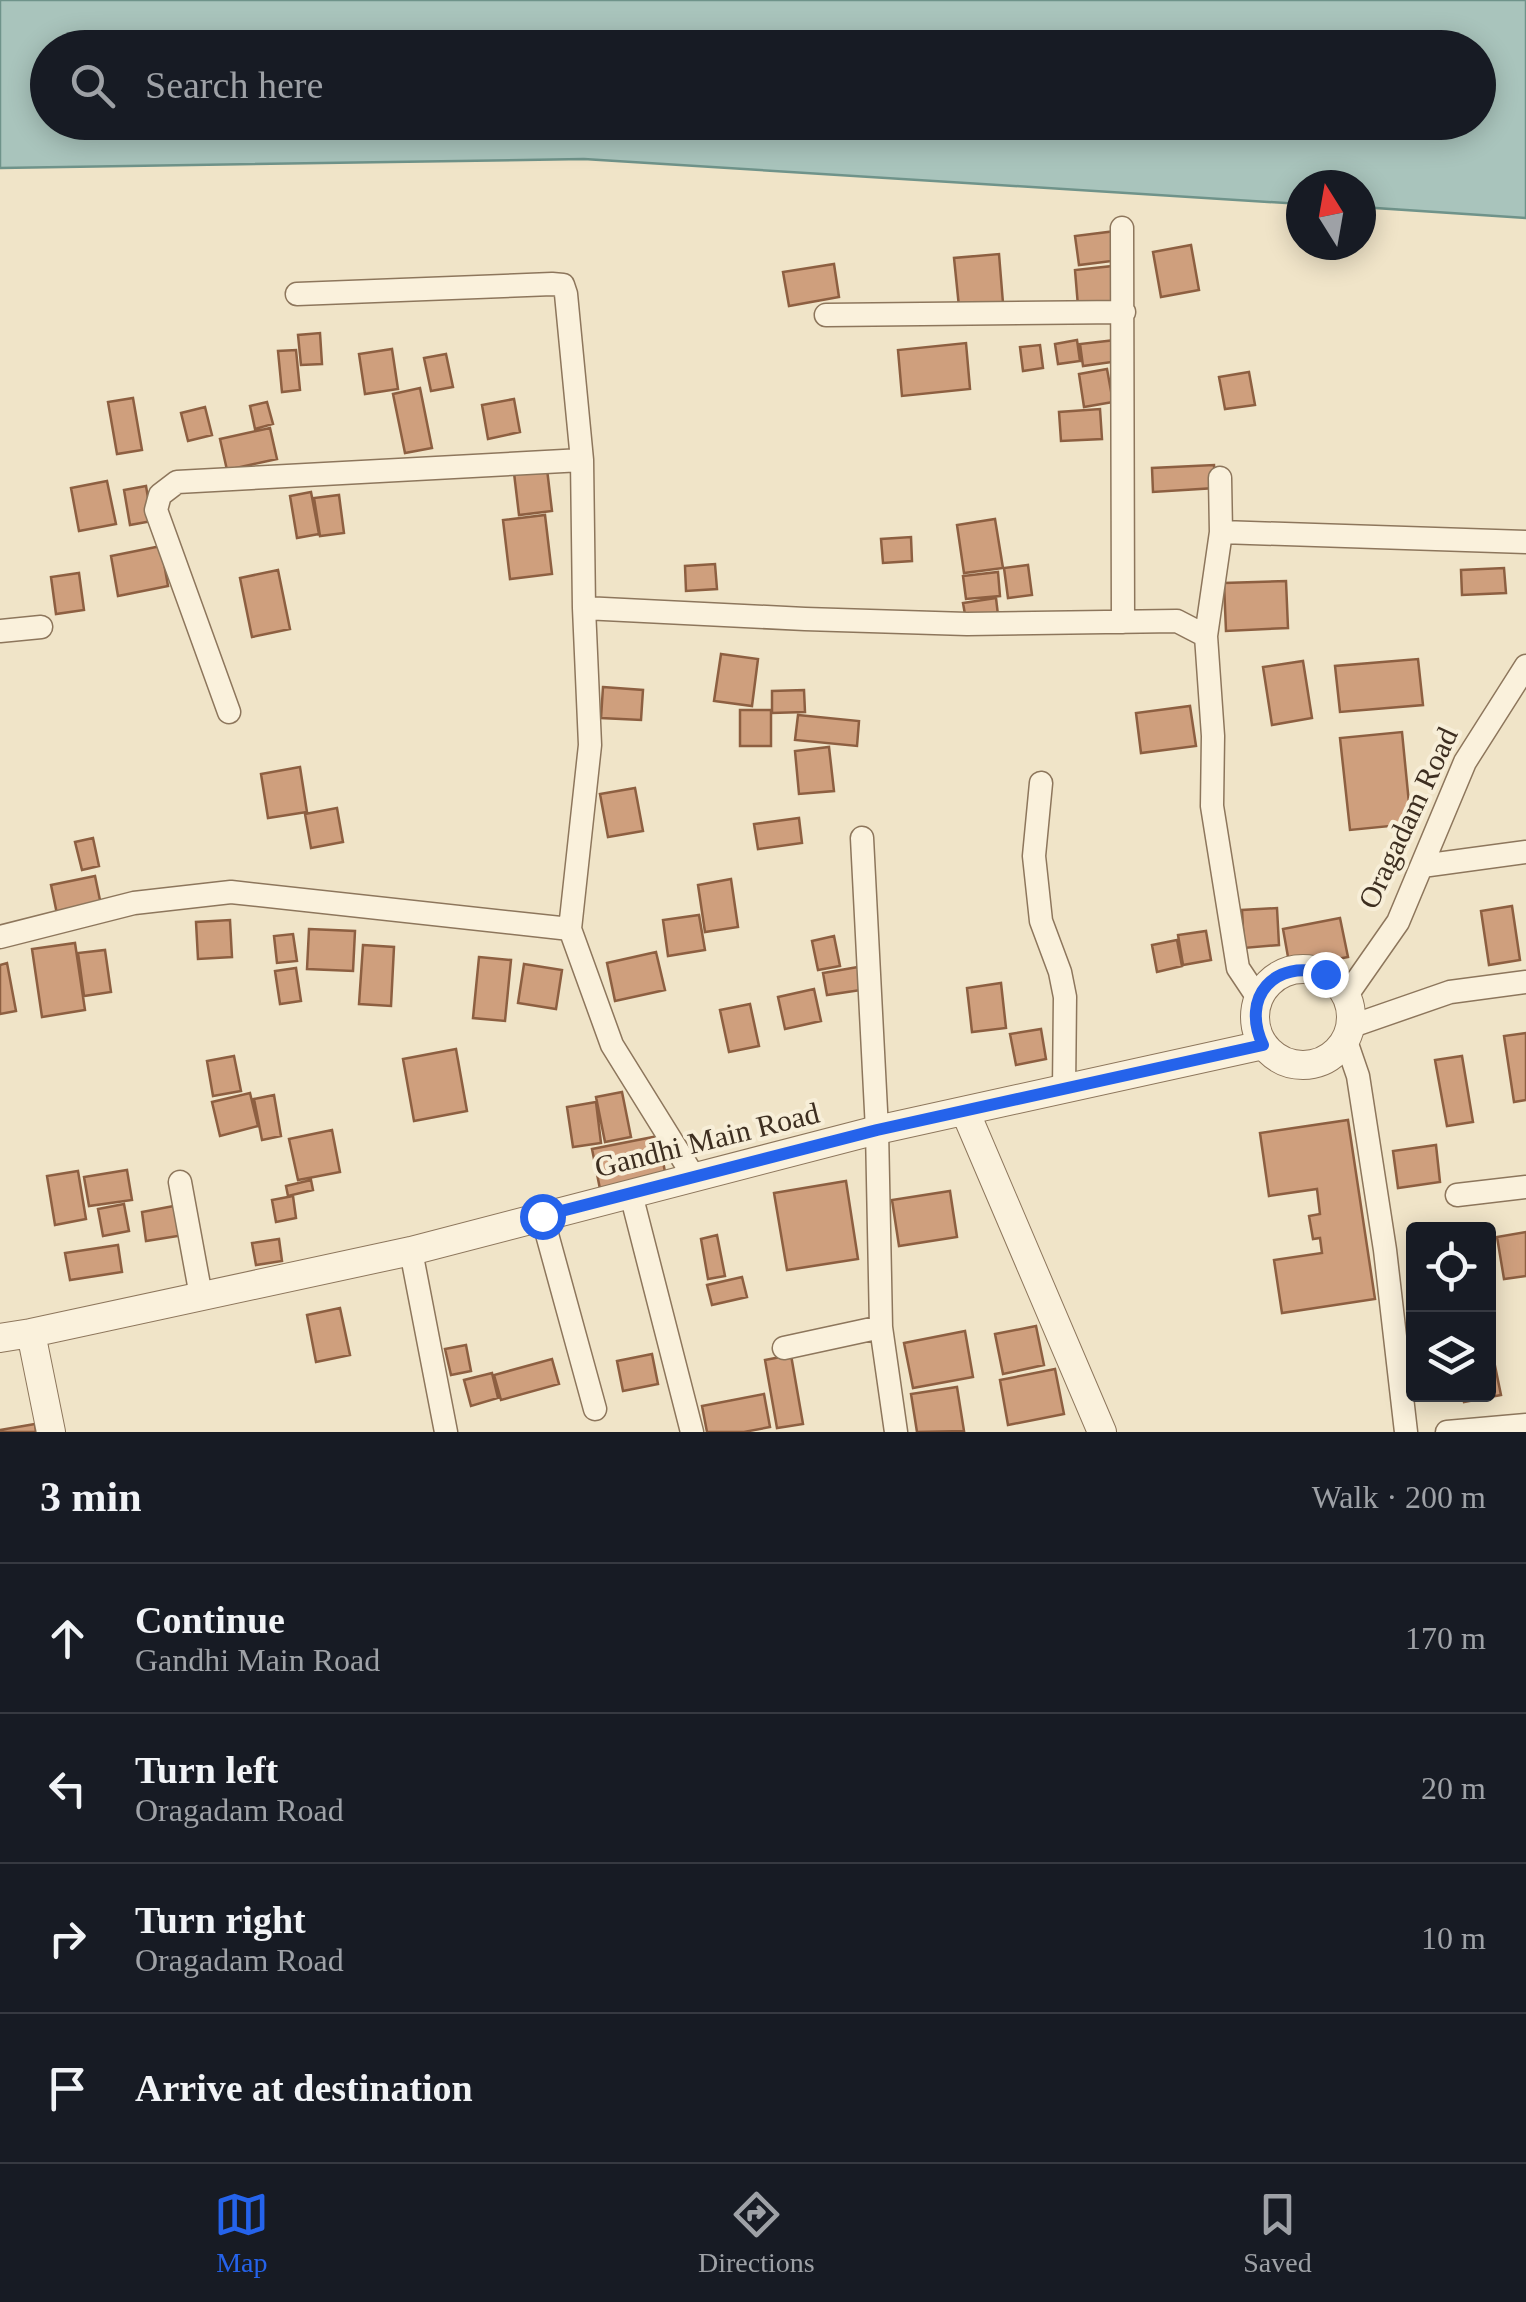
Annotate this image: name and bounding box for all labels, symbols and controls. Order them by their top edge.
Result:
search box [30,30,1496,140]
icon: search [65,58,120,113]
text: Search here [145,64,323,106]
north arrow [1286,170,1376,260]
street label: Oragadam Road [1351,722,1464,913]
route end [1303,952,1349,998]
street label: Gandhi Main Road [591,1096,822,1183]
route start [520,1194,566,1240]
map controls [1406,1222,1496,1402]
button: locate [1406,1222,1496,1312]
button: layers [1406,1312,1496,1402]
text: 3 min [40,1474,142,1520]
text: Walk · 200 m [1312,1479,1486,1515]
text: Continue [135,1599,285,1641]
icon: ahead [40,1611,95,1666]
text: 170 m [1405,1620,1486,1656]
text: Gandhi Main Road [135,1642,380,1678]
text: Turn left [135,1749,278,1791]
icon: left [40,1761,95,1816]
text: 20 m [1421,1770,1486,1806]
text: Oragadam Road [135,1792,344,1828]
text: Turn right [135,1899,306,1941]
icon: right [40,1911,95,1966]
text: 10 m [1421,1920,1486,1956]
text: Oragadam Road [135,1942,344,1978]
icon: arrive [40,2061,95,2116]
text: Arrive at destination [135,2067,473,2109]
tab: Map [214,2187,269,2279]
tab: Directions [698,2187,815,2279]
tab: Saved [1243,2187,1312,2279]

